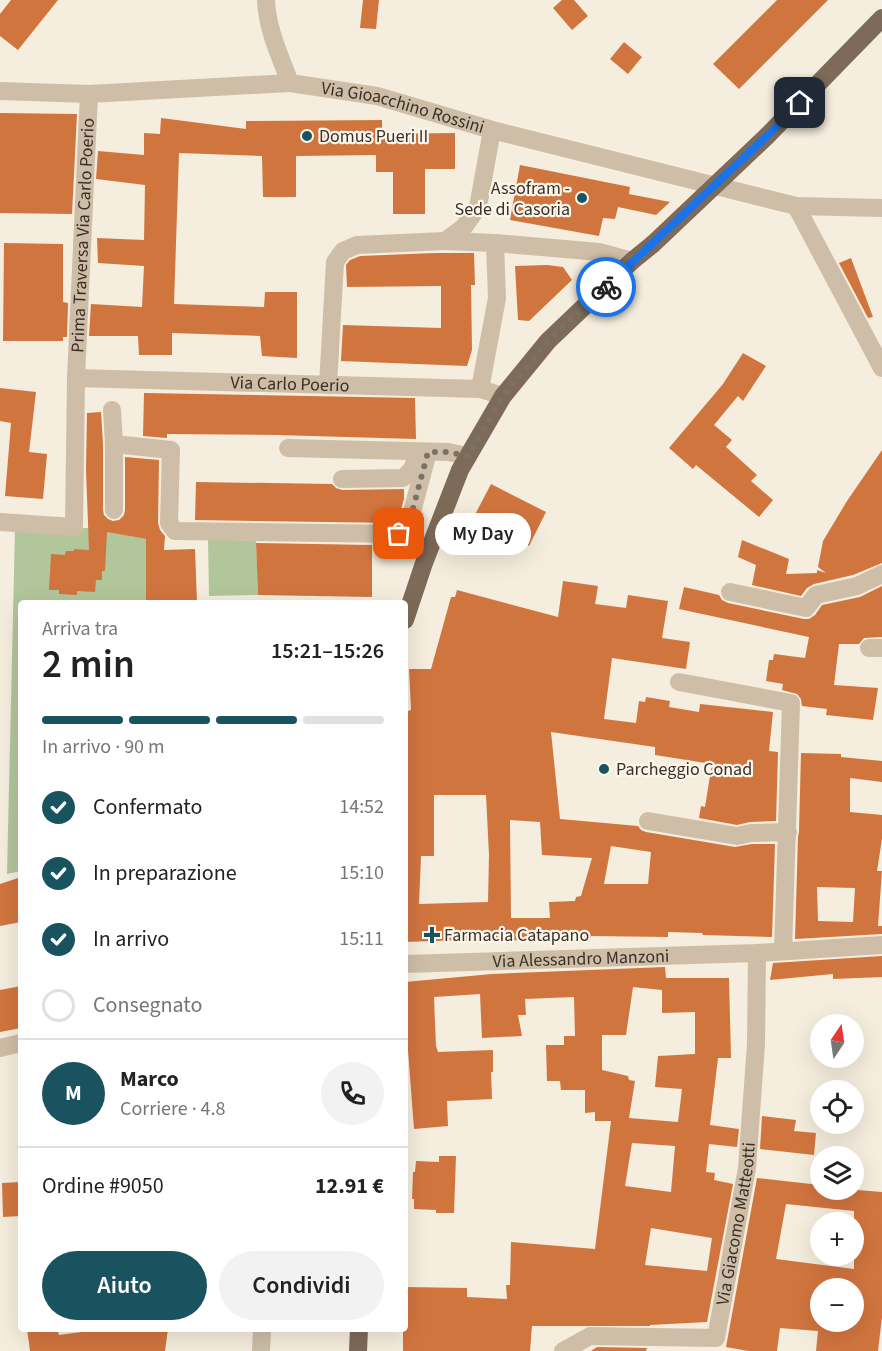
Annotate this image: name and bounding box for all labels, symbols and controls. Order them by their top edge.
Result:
street label: Via Gioacchino Rossini [320,75,487,140]
pin [774,77,825,128]
icon: home [783,86,816,119]
street label: Prima Traversa Via Carlo Poerio [65,117,100,353]
place label: Domus Pueri II [319,124,428,149]
marker: Domus Pueri II [300,129,314,143]
place label: Assofram - Sede di Casoria [455,176,570,222]
marker: Assofram - Sede di Casoria [575,191,589,205]
courier [576,257,636,317]
icon: bike [590,271,623,304]
street label: Via Carlo Poerio [230,370,350,398]
pin [373,508,424,559]
callout: My Day [435,513,531,555]
icon: bag [382,517,415,550]
text: My Day [452,520,514,548]
text: Arriva tra [42,615,118,643]
text: 15:21–15:26 [271,635,384,667]
text: 2 min [42,637,135,693]
text: In arrivo · 90 m [42,733,165,761]
place label: Parcheggio Conad [616,757,752,782]
marker: Parcheggio Conad [597,762,611,776]
icon: check [42,791,75,824]
text: Confermato [93,791,202,823]
text: 14:52 [339,793,384,821]
icon: check [42,857,75,890]
text: In preparazione [93,857,237,889]
text: 15:10 [339,859,384,887]
icon: check [42,923,75,956]
text: In arrivo [93,923,169,955]
place label: Farmacia Catapano [444,923,589,948]
text: 15:11 [339,925,384,953]
marker: Farmacia Catapano [425,928,439,942]
street label: Via Alessandro Manzoni [492,943,670,974]
text: Consegnato [93,989,202,1021]
north arrow [810,1014,864,1068]
map controls [810,1014,864,1332]
button: phone [321,1062,384,1125]
text: Marco [120,1063,179,1095]
text: M [65,1077,82,1109]
button: locate [810,1080,864,1134]
text: Corriere · 4.8 [120,1095,225,1123]
street label: Via Giacomo Matteotti [710,1141,761,1307]
button: layers [810,1146,864,1200]
text: Ordine #9050 [42,1170,164,1202]
text: 12.91 € [315,1170,384,1202]
button: + [810,1212,864,1266]
button: Aiuto [42,1251,207,1320]
button: Condividi [219,1251,384,1320]
button: − [810,1278,864,1332]

